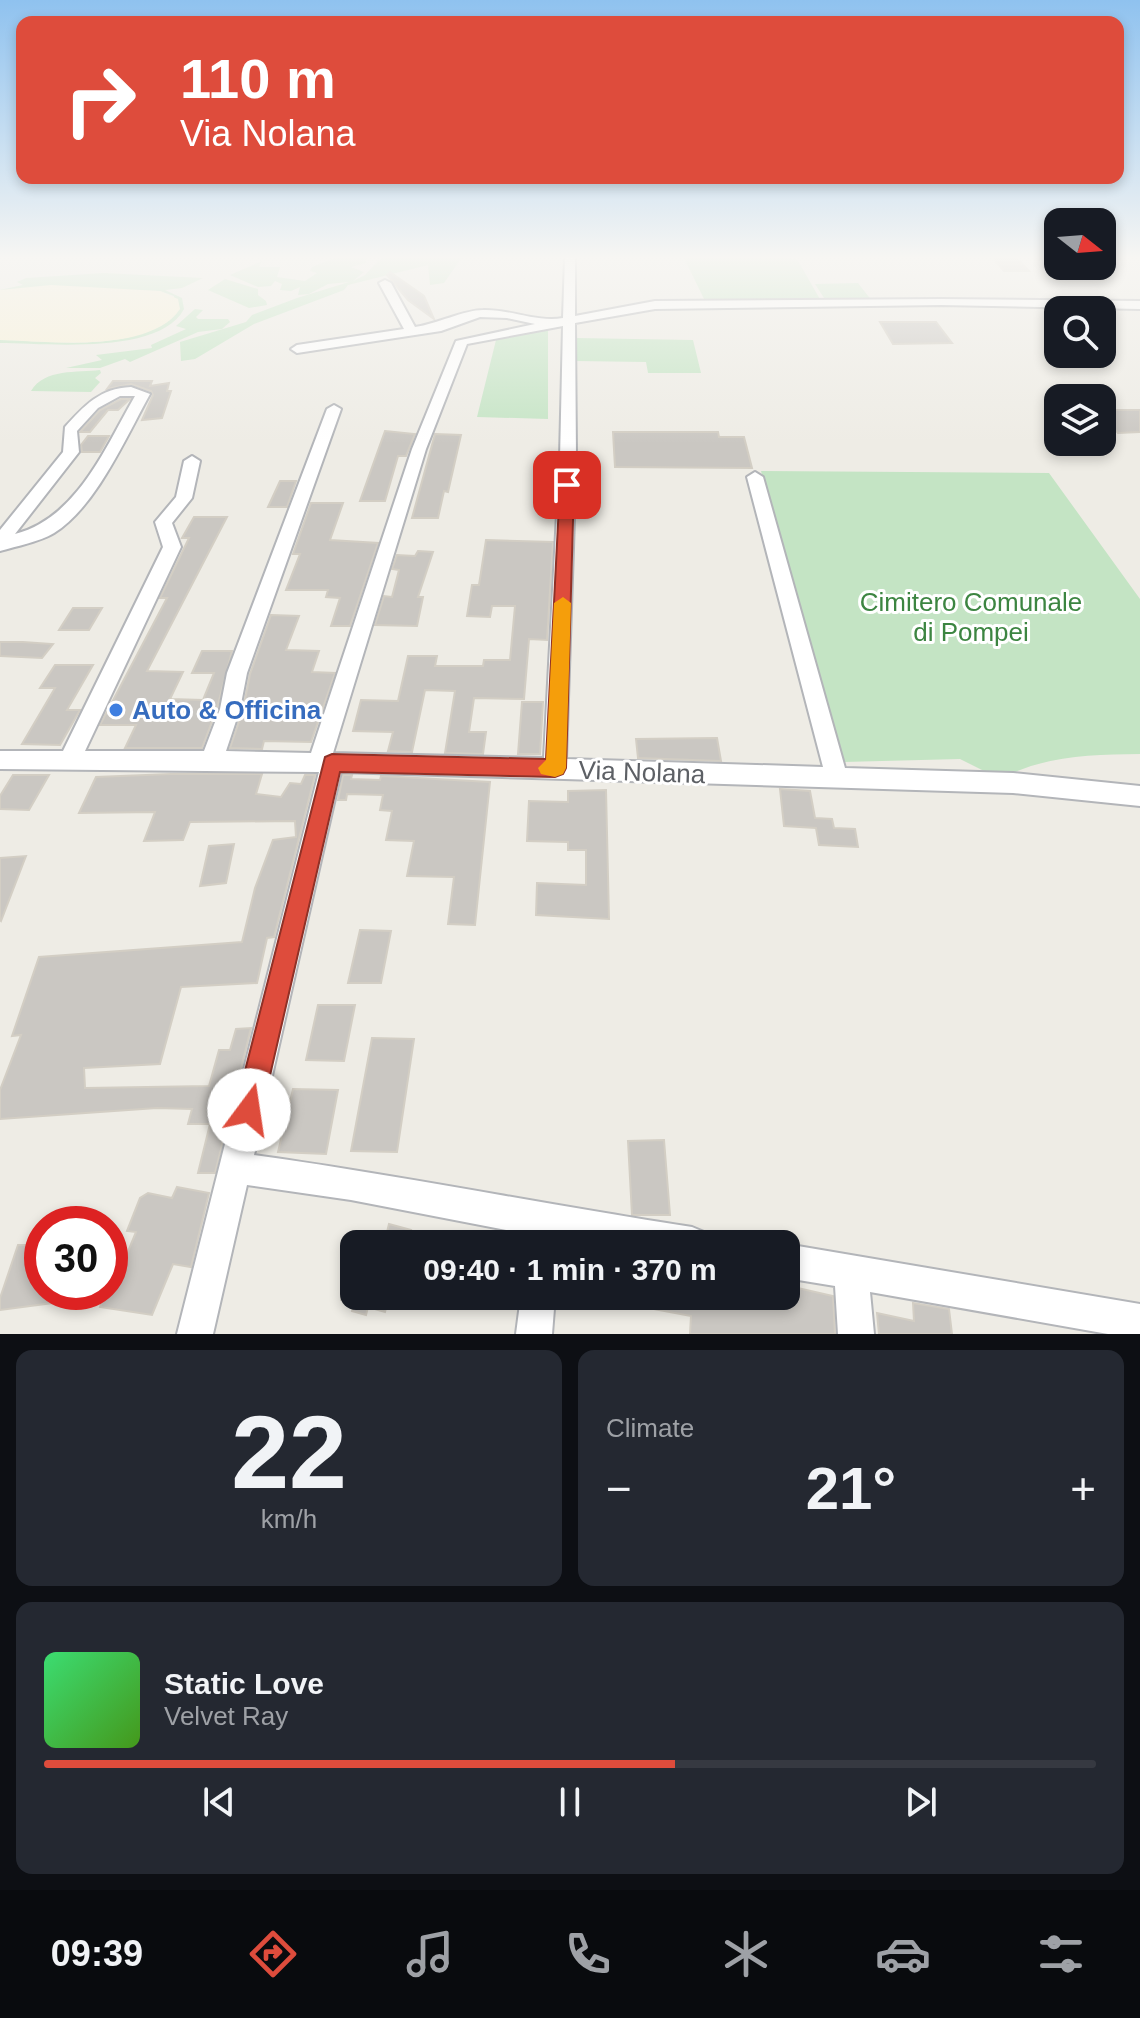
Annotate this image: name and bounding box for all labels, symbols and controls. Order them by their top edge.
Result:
text: 110 m [180,47,336,110]
icon: right [48,48,152,152]
text: Via Nolana [180,113,355,154]
north arrow [1044,208,1116,280]
map controls [1044,208,1116,456]
button: search [1044,296,1116,368]
button: layers [1044,384,1116,456]
pin [533,451,601,519]
icon: arrive [545,463,589,507]
park label: Cimitero Comunale di Pompei [860,587,1082,647]
place label: Auto & Officina [132,695,322,725]
marker: Auto & Officina [107,701,125,719]
street label: Via Nolana [578,755,706,789]
position arrow [207,1068,291,1152]
speed limit sign: 30 [24,1206,128,1310]
text: 09:40 · 1 min · 370 m [423,1253,717,1286]
text: 22 [231,1394,347,1510]
text: Climate [606,1413,694,1443]
text: 21° [806,1455,896,1522]
text: − [606,1464,632,1513]
text: + [1070,1464,1096,1513]
text: km/h [261,1504,317,1534]
text: Static Love [164,1667,324,1700]
text: Velvet Ray [164,1701,288,1731]
icon: previous [197,1780,241,1824]
icon: pause [548,1780,592,1824]
icon: next [899,1780,943,1824]
icon: directions [245,1926,301,1982]
icon: music [402,1926,458,1982]
icon: phone [560,1926,616,1982]
icon: climate [718,1926,774,1982]
icon: car [875,1926,931,1982]
icon: filters [1033,1926,1089,1982]
text: 09:39 [51,1933,143,1974]

